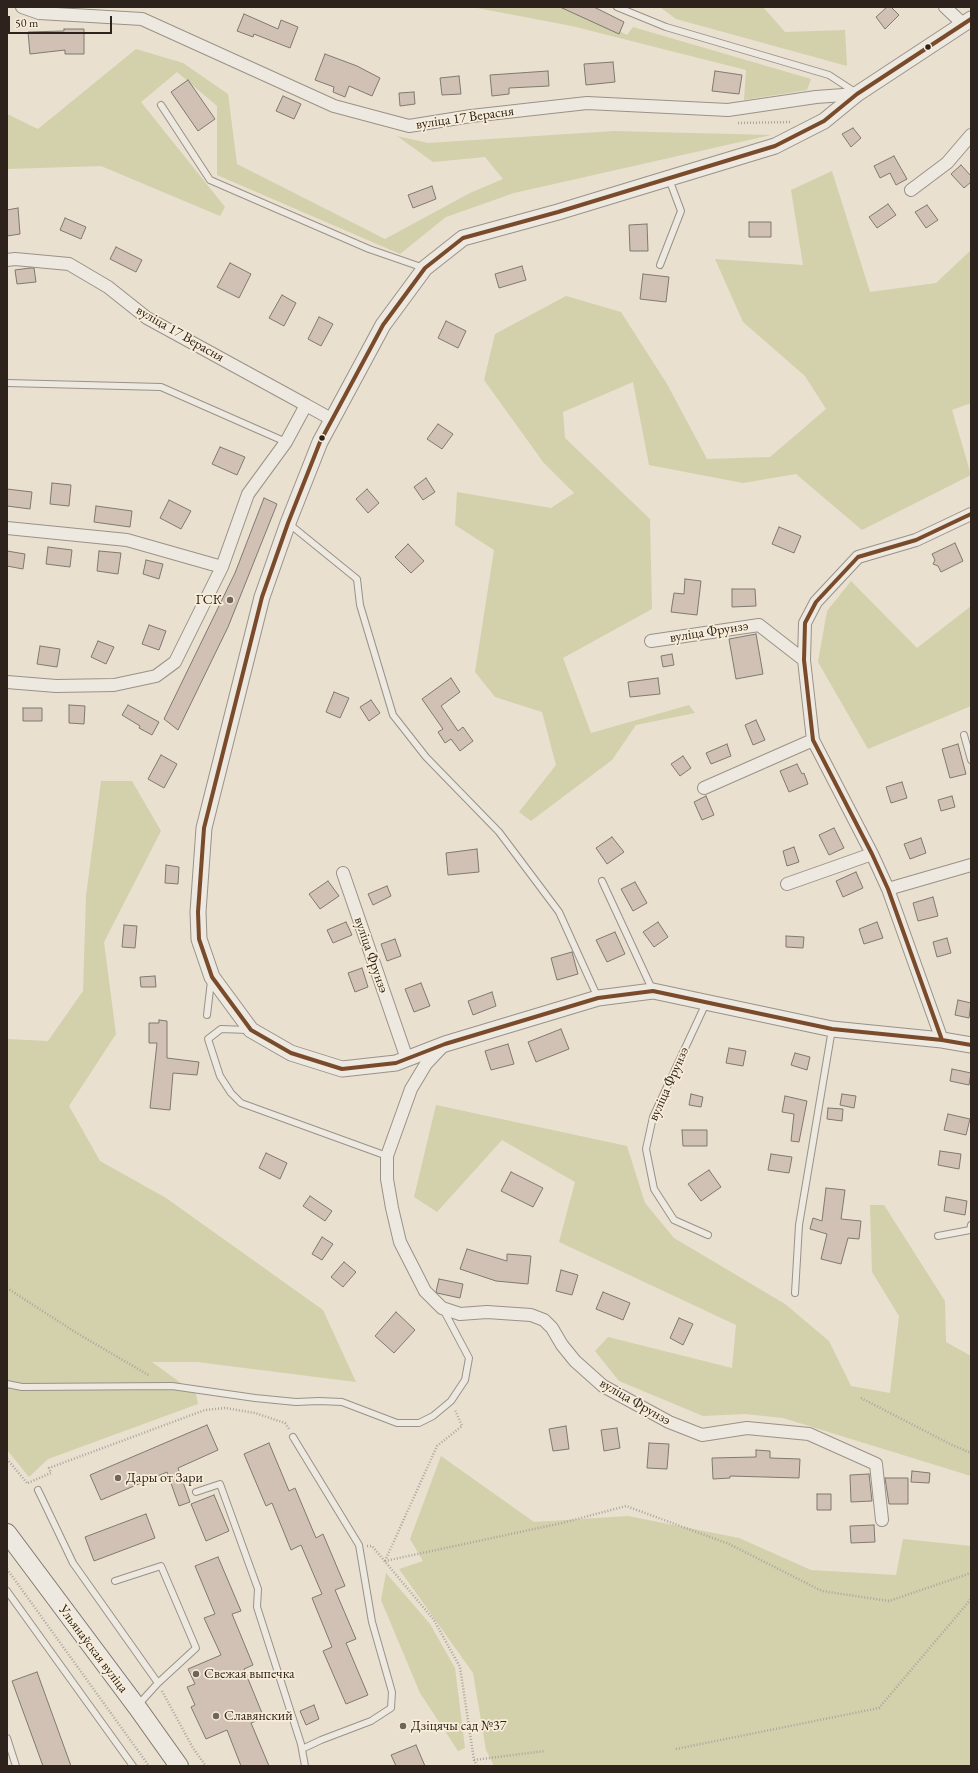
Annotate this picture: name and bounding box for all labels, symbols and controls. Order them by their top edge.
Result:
scale bar [10,8,114,34]
text: 50 m [15,15,38,31]
unlabelled marker [923,42,933,52]
street label: вуліца 17 Верасня [415,103,515,133]
street label: вуліца 17 Верасня [133,302,227,366]
unlabelled marker [317,433,327,443]
place label: ГСК [196,592,222,608]
marker: ГСК [225,595,235,605]
street label: вуліца Фрунзэ [669,617,749,647]
street label: вуліца Фрунзэ [350,915,392,995]
street label: вуліца Фрунзэ [645,1044,693,1124]
street label: вуліца Фрунзэ [596,1375,674,1429]
place label: Дары от Зари [126,1470,203,1486]
marker: Дары от Зари [113,1473,123,1483]
street label: Ульянаўская вуліца [54,1602,132,1696]
place label: Свежая выпечка [204,1666,295,1682]
marker: Свежая выпечка [191,1669,201,1679]
place label: Славянский [224,1708,293,1724]
marker: Славянский [211,1711,221,1721]
place label: Дзіцячы сад №37 [411,1718,507,1734]
marker: Дзіцячы сад №37 [398,1721,408,1731]

